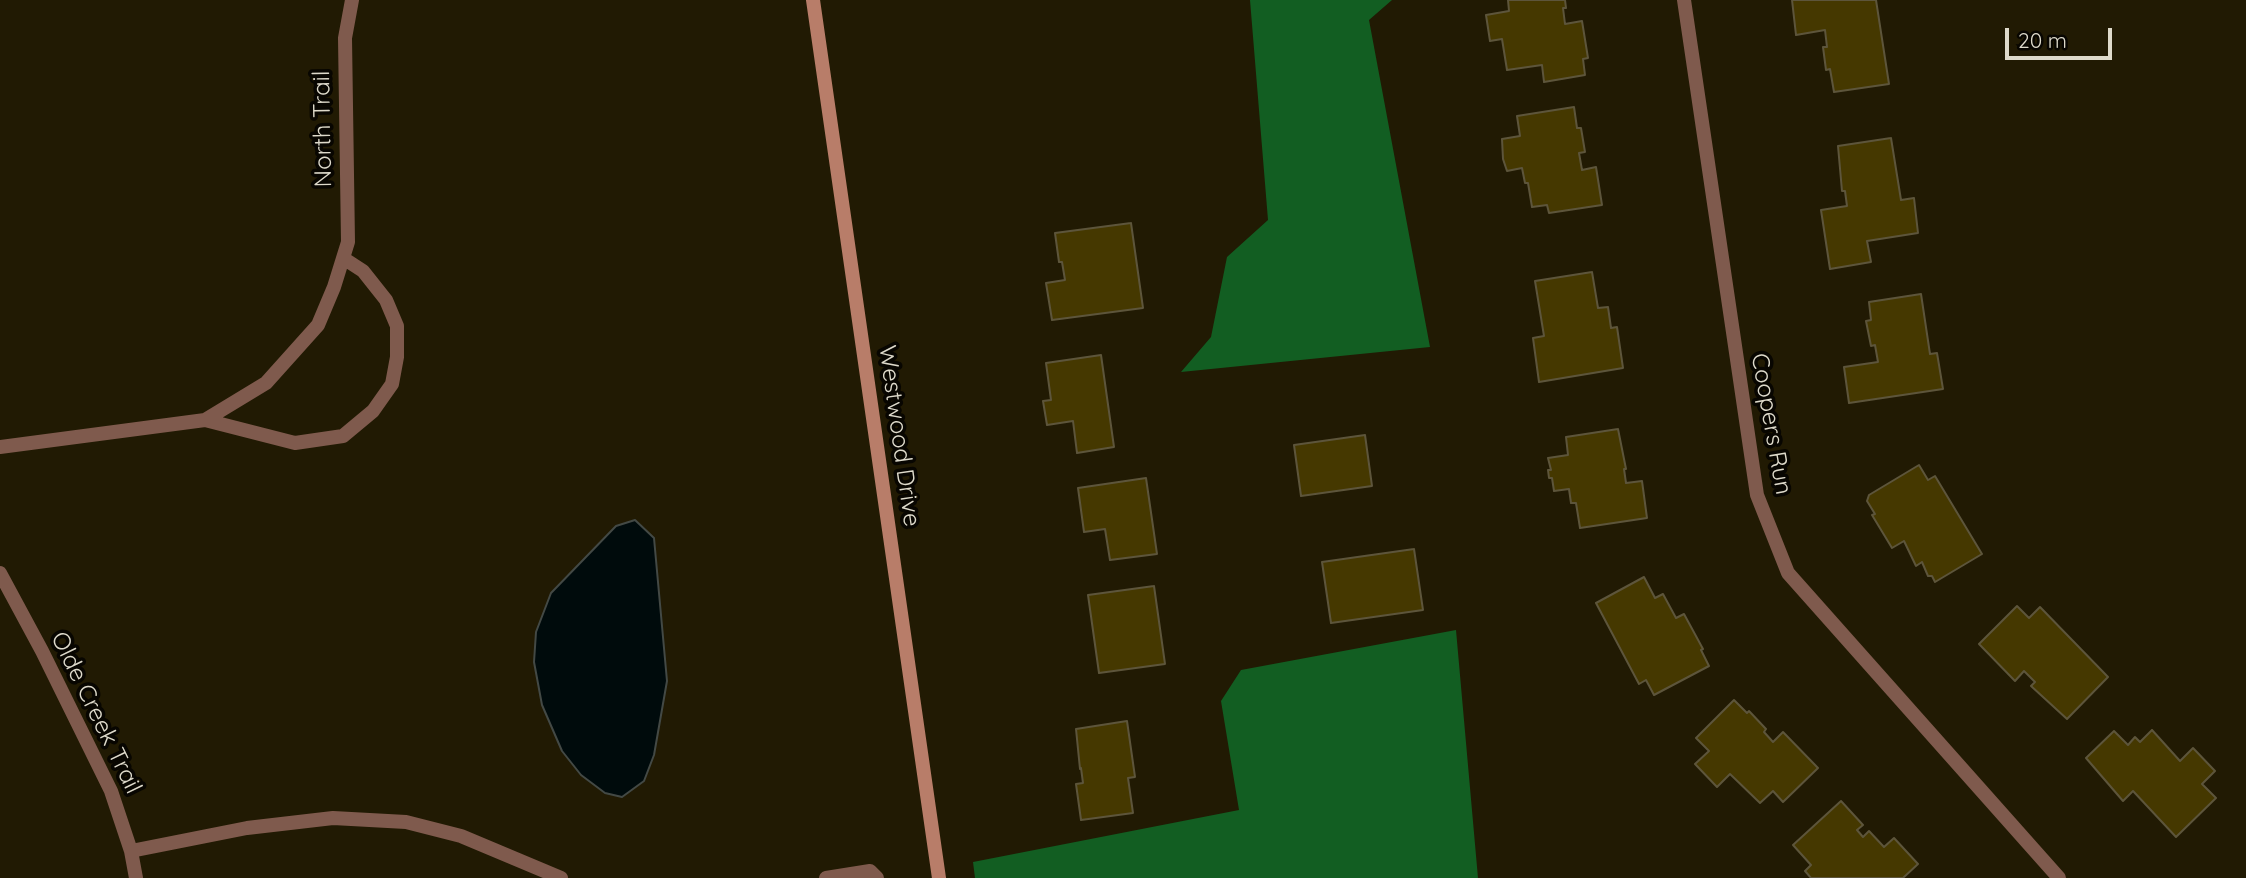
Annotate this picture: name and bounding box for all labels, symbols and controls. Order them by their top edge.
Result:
scale bar [2008,14,2115,58]
text: 20 m [2018,27,2067,53]
street label: North Trail [308,70,338,188]
street label: Westwood Drive [872,344,926,528]
street label: Coopers Run [1744,351,1798,497]
street label: Olde Creek Trail [44,627,148,799]

